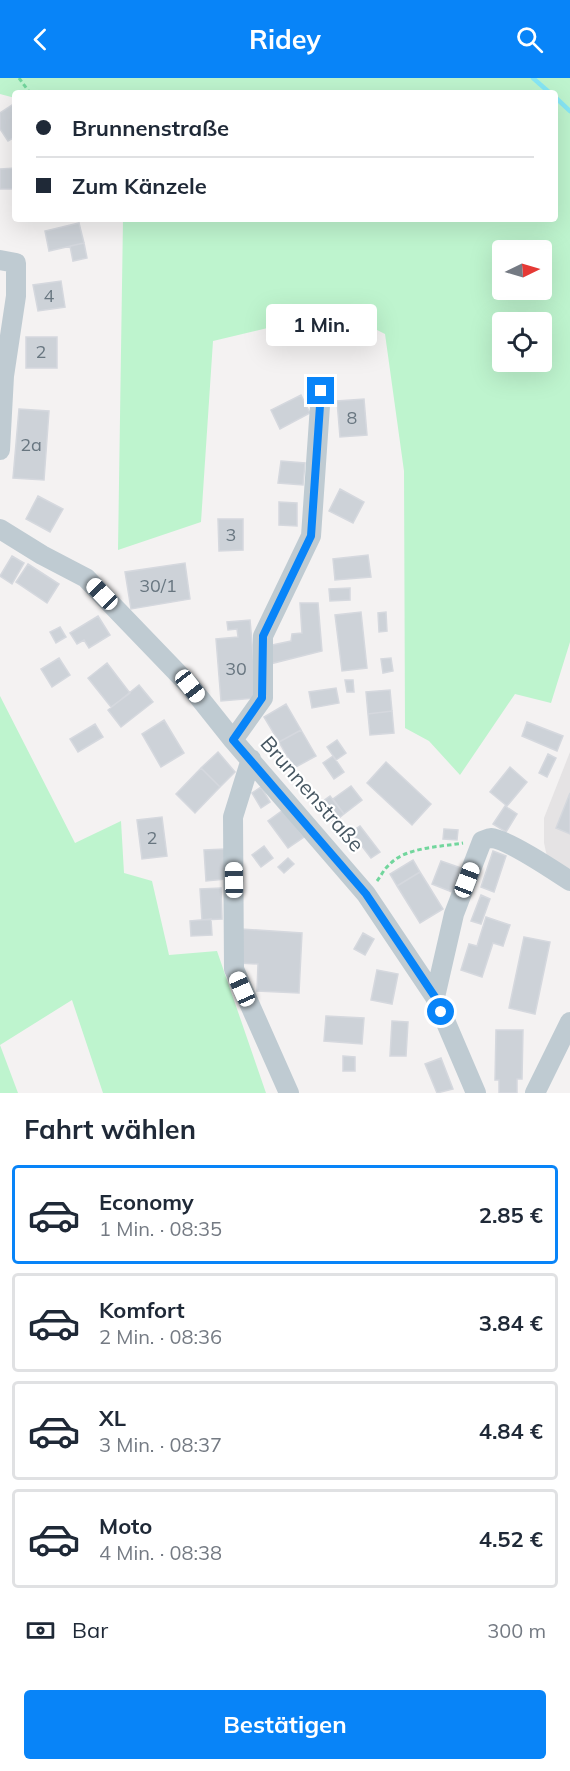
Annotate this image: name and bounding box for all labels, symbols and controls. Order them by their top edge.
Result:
text: Ridey [249,22,321,56]
icon: back [24,23,57,56]
icon: search [513,23,546,56]
text: Brunnenstraße [72,114,229,142]
text: Zum Känzele [72,172,207,200]
north arrow [492,240,552,300]
map controls [492,240,552,372]
house number: 4 [44,284,55,307]
callout: 1 Min. [266,304,376,346]
text: 1 Min. [293,312,350,337]
button: locate [492,312,552,372]
house number: 2 [36,340,46,363]
route end [307,377,334,404]
house number: 8 [347,406,357,429]
house number: 2a [20,433,42,456]
house number: 3 [226,523,236,546]
house number: 30/1 [139,574,177,597]
car [83,575,121,613]
house number: 30 [225,657,247,680]
car [172,666,208,706]
street label: Brunnenstraße [255,730,370,857]
house number: 2 [147,826,157,849]
car [452,860,482,900]
car [225,862,243,898]
car [226,969,258,1009]
route start [427,998,454,1025]
text: Fahrt wählen [24,1112,196,1146]
icon: car [27,1188,81,1242]
text: Economy [99,1188,194,1216]
text: 2.85 € [479,1201,543,1229]
text: 1 Min. · 08:35 [99,1216,222,1241]
icon: car [27,1296,81,1350]
text: Komfort [99,1296,185,1324]
text: 3.84 € [479,1309,543,1337]
text: 2 Min. · 08:36 [99,1324,222,1349]
icon: car [27,1404,81,1458]
text: XL [99,1404,126,1432]
text: 4.84 € [479,1417,543,1445]
text: 3 Min. · 08:37 [99,1432,222,1457]
icon: car [27,1512,81,1566]
text: Moto [99,1512,152,1540]
text: 4.52 € [479,1525,543,1553]
text: 4 Min. · 08:38 [99,1540,222,1565]
icon: cash [24,1614,57,1647]
text: Bar [72,1616,108,1644]
text: 300 m [487,1618,546,1643]
button: Bestätigen [24,1690,546,1759]

